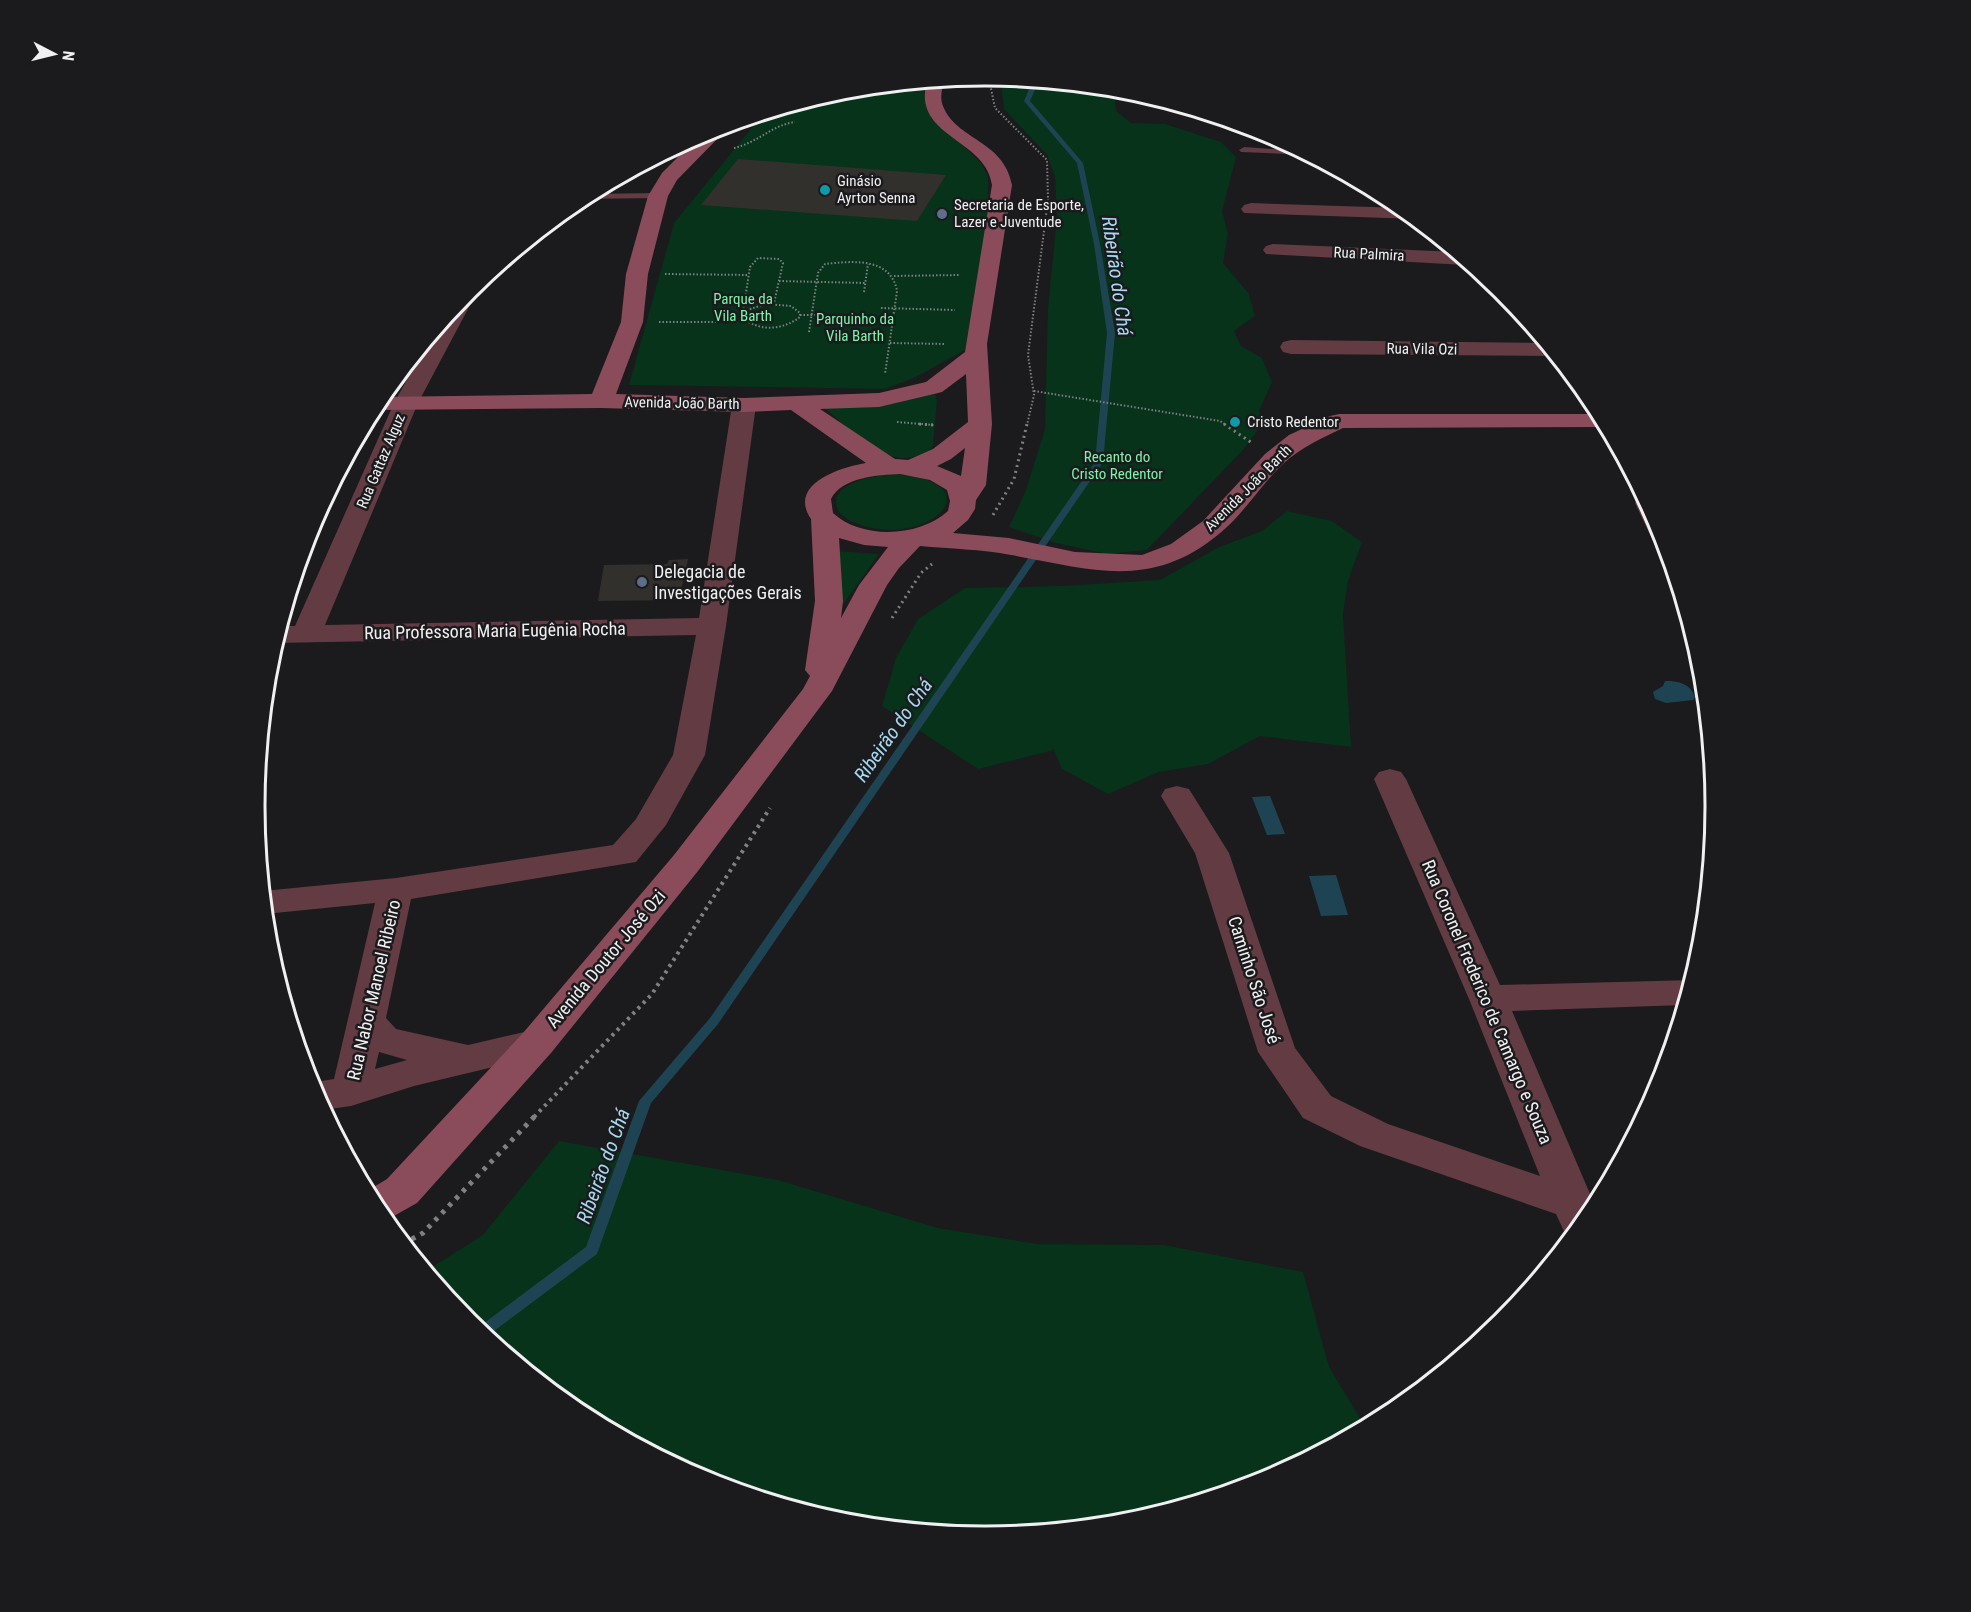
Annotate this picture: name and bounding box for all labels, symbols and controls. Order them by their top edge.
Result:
north arrow [24,24,84,84]
text: N [58,50,78,62]
place label: Ginásio Ayrton Senna [837,172,916,207]
marker: Ginásio Ayrton Senna [818,183,832,197]
place label: Secretaria de Esporte, Lazer e Juventude [954,196,1084,231]
marker: Secretaria de Esporte, Lazer e Juventude [935,207,949,221]
water label: Ribeirão do Chá [1097,215,1137,338]
street label: Rua Palmira [1333,243,1405,265]
park label: Parque da Vila Barth [713,290,773,325]
park label: Parquinho da Vila Barth [816,310,894,345]
street label: Rua Vila Ozi [1386,339,1458,359]
street label: Avenida João Barth [624,393,740,413]
street label: Rua Gattaz Alguz [353,411,409,511]
place label: Cristo Redentor [1247,413,1339,431]
marker: Cristo Redentor [1228,415,1242,429]
street label: Avenida João Barth [1201,441,1295,535]
park label: Recanto do Cristo Redentor [1071,448,1163,483]
place label: Delegacia de Investigações Gerais [654,561,802,603]
marker: Delegacia de Investigações Gerais [635,575,649,589]
street label: Rua Professora Maria Eugênia Rocha [364,618,626,643]
water label: Ribeirão do Chá [849,673,938,786]
street label: Rua Coronel Frederico de Camargo e Souza [1418,857,1557,1147]
street label: Avenida Doutor José Ozi [542,885,669,1032]
street label: Rua Nabor Manoel Ribeiro [343,898,404,1082]
street label: Caminho São José [1224,914,1285,1046]
water label: Ribeirão do Chá [571,1105,635,1227]

